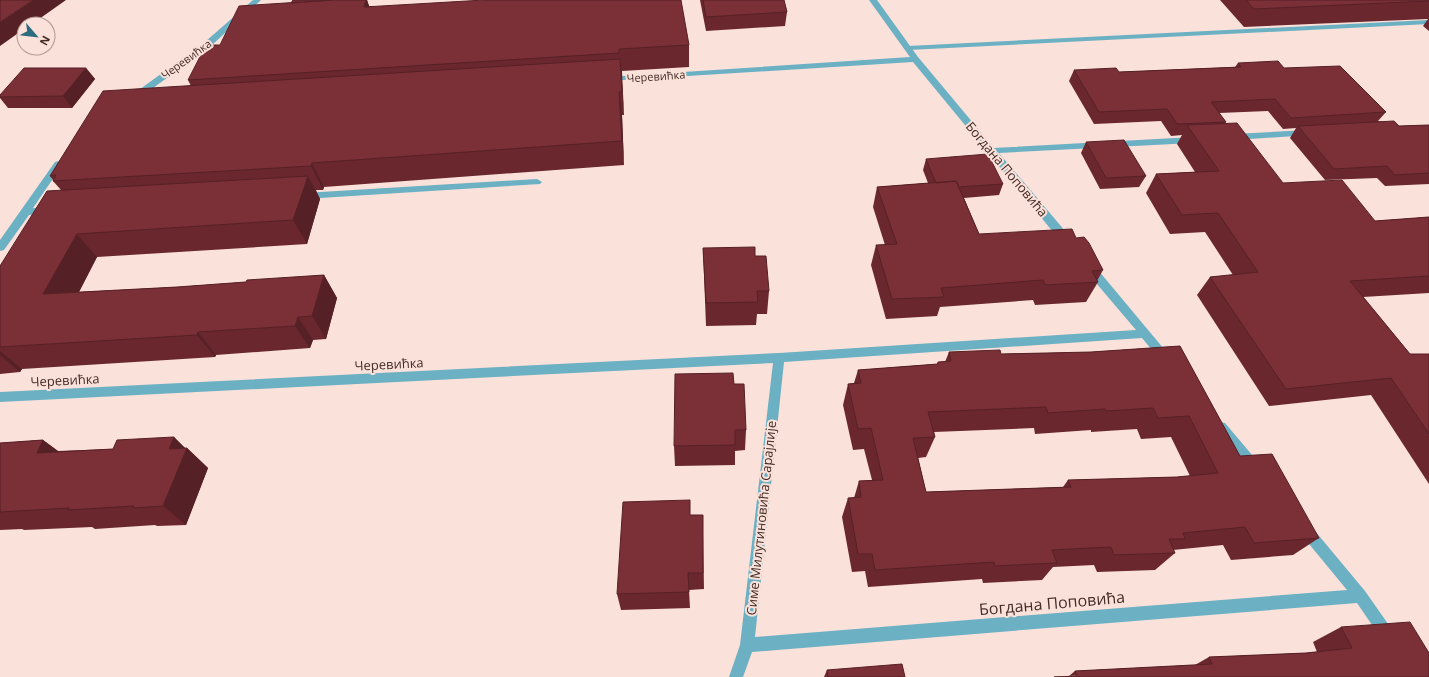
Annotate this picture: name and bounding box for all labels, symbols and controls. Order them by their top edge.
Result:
north arrow [16,16,56,56]
text: N [37,33,54,48]
street label: Черевићка [158,36,214,82]
street label: Черевићка [626,66,686,86]
street label: Богдана Поповића [962,118,1052,220]
street label: Черевићка [354,353,424,375]
street label: Черевићка [30,369,100,391]
street label: Симе Милутиновића Сарајлије [742,420,780,616]
street label: Богдана Поповића [978,586,1126,620]

